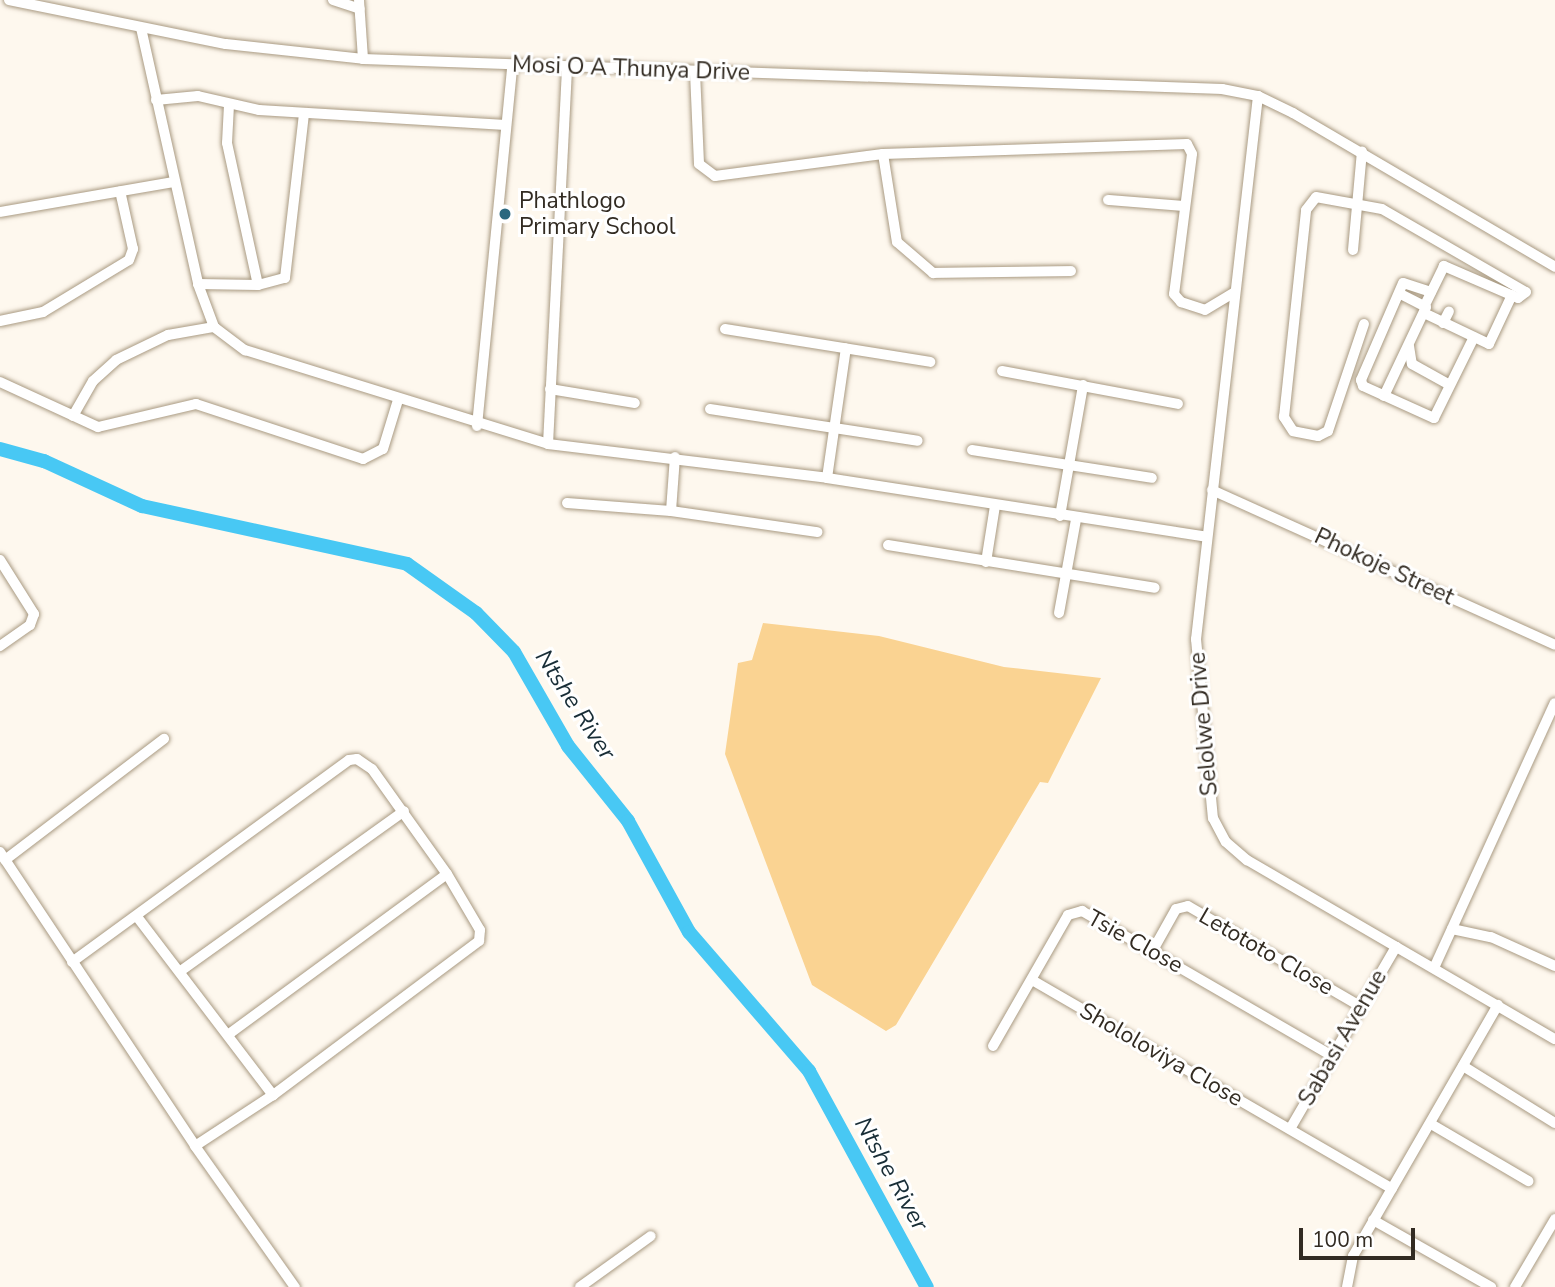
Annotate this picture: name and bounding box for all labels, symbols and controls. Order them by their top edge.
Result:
street label: Mosi O A Thunya Drive [512,51,750,87]
place label: Phathlogo Primary School [519,187,676,241]
marker: Phathlogo Primary School [497,206,513,222]
street label: Phokoje Street [1310,523,1458,611]
water label: Ntshe River [529,645,621,765]
street label: Selolwe Drive [1184,651,1224,797]
street label: Letototo Close [1194,902,1338,1002]
street label: Tsie Close [1082,905,1188,979]
street label: Sabasi Avenue [1293,965,1393,1111]
street label: Shololoviya Close [1074,997,1248,1113]
water label: Ntshe River [848,1112,934,1236]
scale bar [1303,1214,1418,1258]
text: 100 m [1312,1226,1373,1254]

